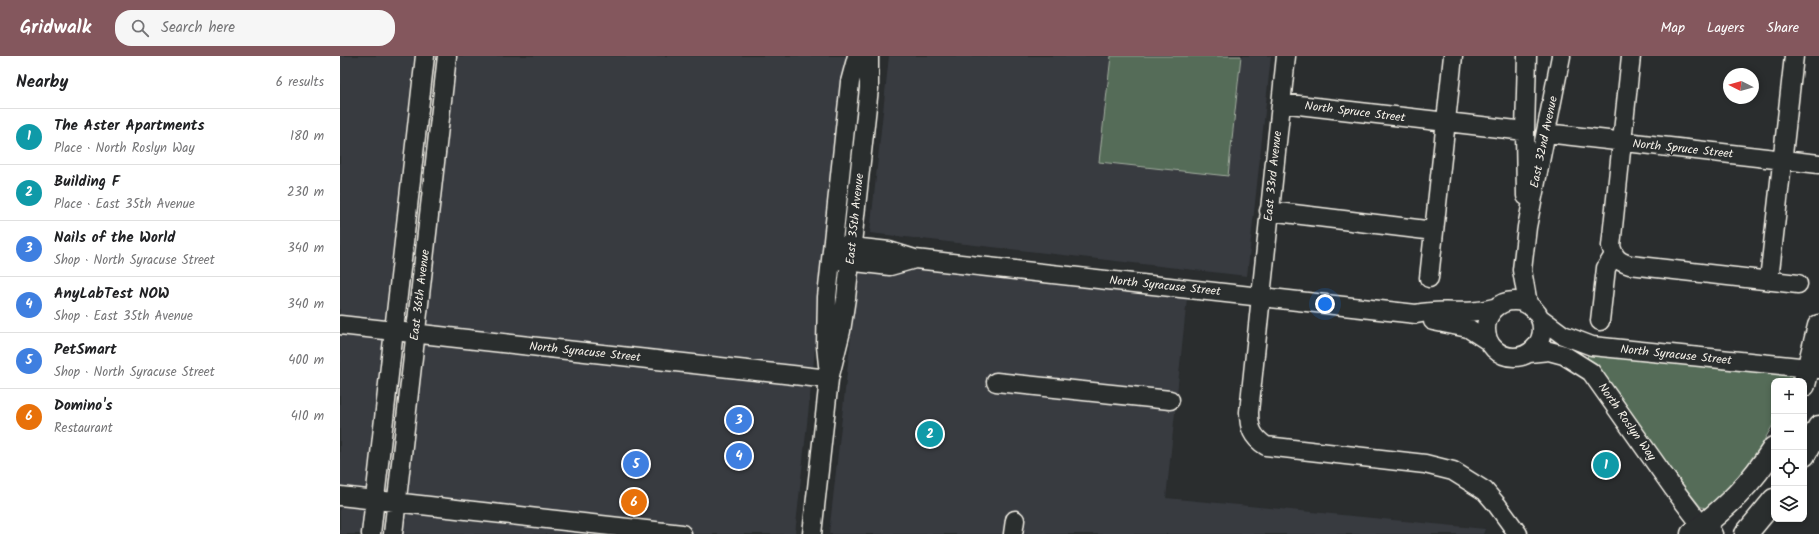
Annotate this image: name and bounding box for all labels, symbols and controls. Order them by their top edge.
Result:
search box [115,10,395,46]
text: Gridwalk [20,13,91,43]
text: Search here [161,16,235,40]
icon: search [129,17,151,39]
text: Map [1661,17,1685,39]
text: Layers [1707,17,1745,39]
text: Share [1767,17,1799,39]
north arrow [1723,68,1759,104]
text: Nearby [16,69,68,96]
text: 6 results [276,72,324,93]
street label: East 32nd Avenue [1525,94,1563,190]
street label: North Spruce Street [1304,96,1407,128]
text: The Aster Apartments [54,114,205,138]
text: 1 [27,126,31,147]
text: 180 m [290,126,324,147]
street label: East 33rd Avenue [1259,129,1287,222]
street label: North Spruce Street [1632,134,1735,164]
text: Place · North Roslyn Way [54,138,195,159]
text: Building F [54,170,120,194]
street label: East 35th Avenue [841,172,869,266]
text: 2 [25,182,33,203]
text: 230 m [287,182,324,203]
text: Place · East 35th Avenue [54,194,195,215]
text: Nails of the World [54,226,175,250]
text: 3 [25,238,33,259]
text: 340 m [287,238,324,259]
street label: East 36th Avenue [405,248,435,342]
text: Shop · North Syracuse Street [54,250,215,271]
street label: North Syracuse Street [1108,271,1222,301]
text: AnyLabTest NOW [54,282,169,306]
text: 4 [25,294,33,315]
text: 340 m [287,294,324,315]
your location [1315,294,1335,314]
text: Shop · East 35th Avenue [54,306,193,327]
street label: North Syracuse Street [528,337,642,367]
text: PetSmart [54,338,117,362]
street label: North Syracuse Street [1619,340,1733,370]
text: 5 [26,350,32,371]
text: 400 m [288,350,324,371]
text: Shop · North Syracuse Street [54,362,215,383]
map controls [1771,378,1807,522]
button: + [1771,378,1807,414]
street label: North Roslyn Way [1593,379,1661,465]
text: Domino's [54,394,112,418]
pin: 3 [726,405,752,435]
text: 6 [25,406,33,427]
text: 410 m [291,406,324,427]
button: − [1771,414,1807,450]
text: Restaurant [54,418,113,439]
pin: 2 [917,419,943,449]
pin: 4 [726,441,752,471]
pin: 5 [623,449,649,479]
pin: 1 [1593,450,1619,480]
button: locate [1771,450,1807,486]
button: layers [1771,486,1807,522]
pin: 6 [621,487,647,517]

